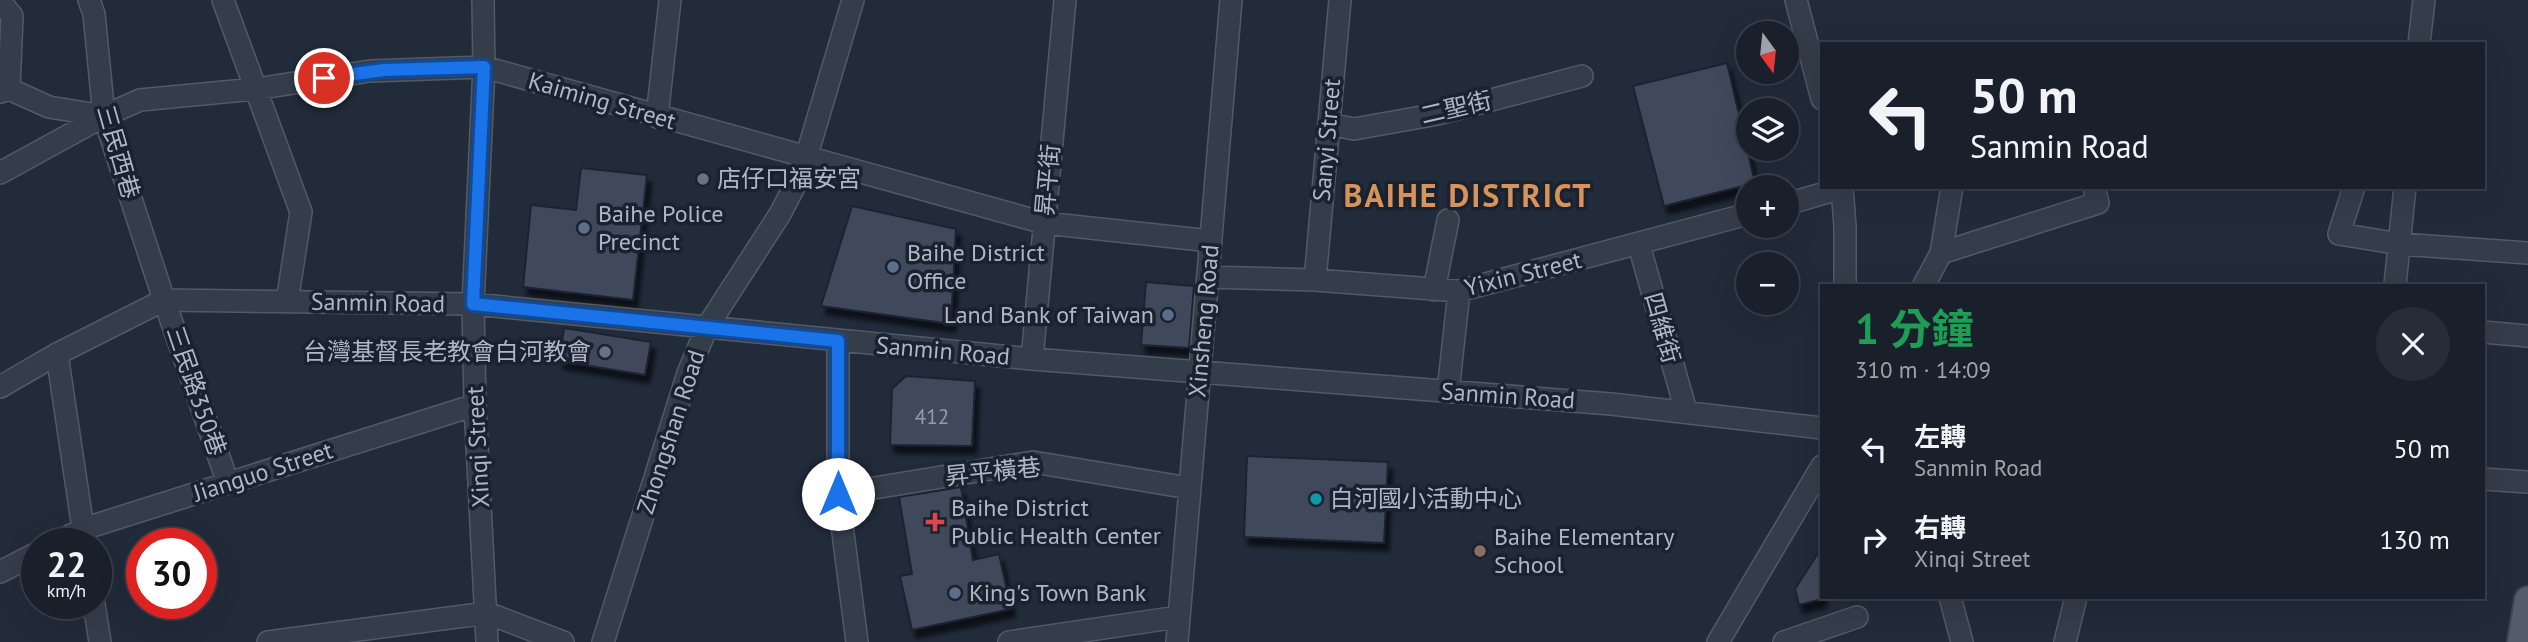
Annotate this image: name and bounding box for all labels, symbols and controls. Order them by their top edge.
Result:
north arrow [1736,21,1799,84]
map controls [1736,21,1799,315]
pin [294,48,354,108]
icon: arrive [305,59,343,97]
text: 50 m [1970,63,2077,127]
street label: Kaiming Street [525,65,679,136]
icon: left [1855,70,1946,161]
street label: Sanyi Street [1306,77,1347,203]
street label: 二聖街 [1417,84,1494,131]
button: layers [1736,98,1799,161]
street label: 三民西巷 [90,101,147,202]
text: Sanmin Road [1970,125,2149,167]
street label: 昇平街 [1029,143,1066,217]
place label: 店仔口福安宮 [717,163,861,194]
marker: 店仔口福安宮 [695,171,711,187]
district label: BAIHE DISTRICT [1343,174,1593,216]
button: + [1736,175,1799,238]
place label: Baihe Police Precinct [598,198,723,257]
marker: Baihe Police Precinct [576,220,592,236]
place label: Baihe District Office [907,237,1045,296]
street label: Xinsheng Road [1181,243,1226,399]
street label: Yixin Street [1461,244,1585,303]
button: − [1736,252,1799,315]
marker: Baihe District Office [885,259,901,275]
street label: Sanmin Road [311,286,445,319]
street label: 四維街 [1638,289,1687,367]
place label: Land Bank of Taiwan [944,299,1154,330]
text: 1 分鐘 [1855,301,1973,356]
marker: Land Bank of Taiwan [1160,307,1176,323]
button: close [2376,307,2450,381]
street label: 三民路350巷 [160,322,233,460]
street label: Sanmin Road [875,329,1011,372]
place label: 台灣基督長老教會白河教會 [303,336,591,367]
marker: 台灣基督長老教會白河教會 [597,344,613,360]
street label: Zhongshan Road [629,346,712,518]
text: 310 m · 14:09 [1855,355,1991,384]
street label: Sanmin Road [1440,375,1576,416]
street label: Xinqi Street [459,386,496,508]
house number: 412 [915,403,949,430]
text: 左轉 [1914,420,1966,453]
icon: left [1855,430,1893,468]
text: 50 m [2394,432,2450,465]
street label: Jianguo Street [188,434,337,509]
street label: 昇平橫巷 [944,451,1042,492]
text: Sanmin Road [1914,453,2042,482]
position arrow [801,457,875,531]
place label: 白河國小活動中心 [1330,483,1522,514]
marker: 白河國小活動中心 [1308,491,1324,507]
place label: Baihe District Public Health Center [951,492,1161,551]
text: 右轉 [1914,511,1966,544]
marker: Baihe District Public Health Center [925,512,945,532]
place label: Baihe Elementary School [1494,521,1674,580]
icon: right [1855,521,1893,559]
text: 130 m [2379,523,2450,556]
speed limit sign: 30 [126,528,217,619]
text: 22 [47,541,86,587]
marker: Baihe Elementary School [1472,543,1488,559]
text: Xinqi Street [1914,544,2030,573]
place label: King's Town Bank [969,577,1147,608]
text: km/h [47,579,86,602]
marker: King's Town Bank [947,585,963,601]

